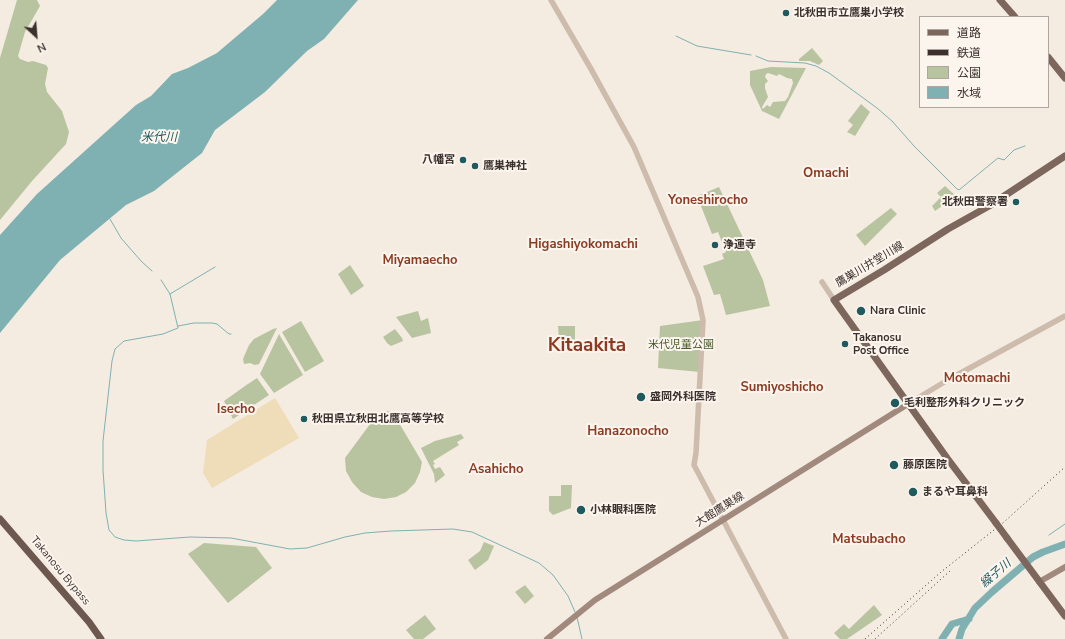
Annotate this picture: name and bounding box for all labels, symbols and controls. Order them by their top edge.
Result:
place label: 北秋田市立鷹巣小学校 [794,6,904,20]
marker: 北秋田市立鷹巣小学校 [781,8,791,18]
north arrow [16,16,56,56]
legend [919,16,1049,108]
text: 道路 [957,25,981,41]
text: N [34,39,48,56]
text: 鉄道 [957,45,981,61]
text: 公園 [957,65,981,81]
text: 水域 [957,85,981,101]
water label: 米代川 [141,131,177,145]
place label: 八幡宮 [422,153,455,167]
marker: 八幡宮 [458,155,468,165]
place label: 鷹巣神社 [483,159,527,173]
marker: 鷹巣神社 [470,161,480,171]
district label: Omachi [803,166,849,182]
district label: Yoneshirocho [668,193,748,209]
place label: 北秋田警察署 [942,195,1008,209]
marker: 北秋田警察署 [1011,197,1021,207]
district label: Higashiyokomachi [528,237,638,253]
place label: 浄運寺 [723,238,756,252]
marker: 浄運寺 [710,240,720,250]
street label: 鷹巣川井堂川線 [834,240,906,290]
district label: Miyamaecho [382,253,458,269]
place label: Nara Clinic [870,304,926,318]
marker: Nara Clinic [855,305,867,317]
place label: Takanosu Post Office [853,331,909,357]
district label: Kitaakita [548,335,626,357]
park label: 米代児童公園 [648,338,714,352]
marker: Takanosu Post Office [840,339,850,349]
district label: Motomachi [944,371,1010,387]
district label: Sumiyoshicho [740,380,824,396]
place label: 盛岡外科医院 [650,390,716,404]
marker: 盛岡外科医院 [635,391,647,403]
place label: 毛利整形外科クリニック [904,396,1025,410]
marker: 毛利整形外科クリニック [889,397,901,409]
district label: Isecho [217,402,255,418]
place label: 秋田県立秋田北鷹高等学校 [312,412,444,426]
marker: 秋田県立秋田北鷹高等学校 [299,414,309,424]
district label: Hanazonocho [587,424,669,440]
place label: 藤原医院 [903,458,947,472]
marker: 藤原医院 [888,459,900,471]
district label: Asahicho [468,462,524,478]
place label: まるや耳鼻科 [922,485,988,499]
marker: まるや耳鼻科 [907,486,919,498]
street label: 大館鷹巣線 [693,490,747,530]
place label: 小林眼科医院 [590,503,656,517]
marker: 小林眼科医院 [575,504,587,516]
district label: Matsubacho [832,532,906,548]
street label: Takanosu Bypass [27,534,93,608]
water label: 綴子川 [978,557,1014,591]

